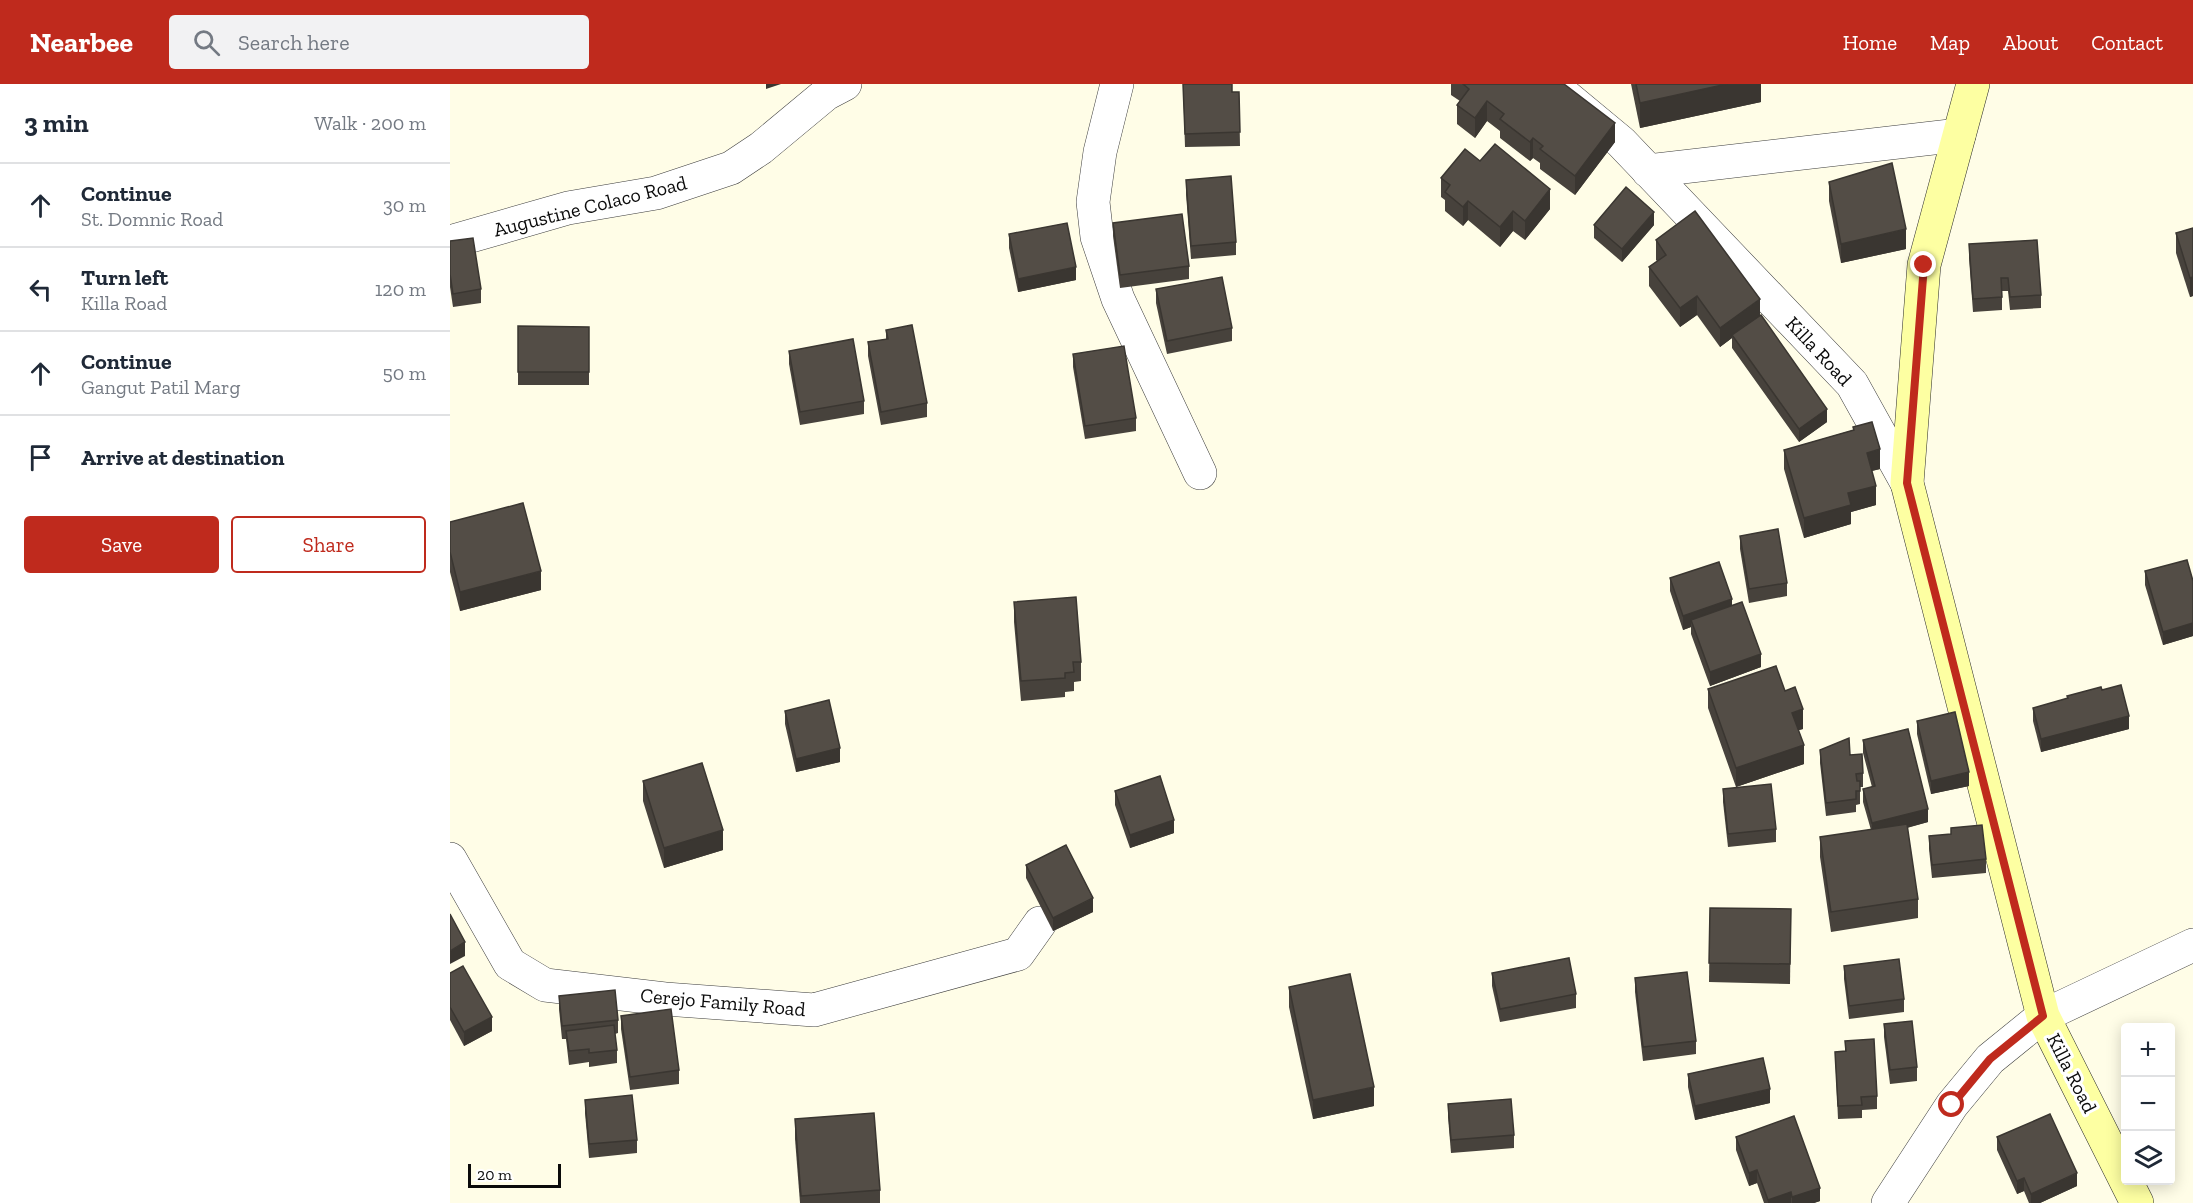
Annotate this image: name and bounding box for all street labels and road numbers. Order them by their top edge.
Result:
street label: Augustine Colaco Road [491,170,689,242]
street label: Killa Road [1781,311,1857,391]
street label: Cerejo Family Road [639,983,807,1021]
street label: Killa Road [2042,1029,2102,1117]

